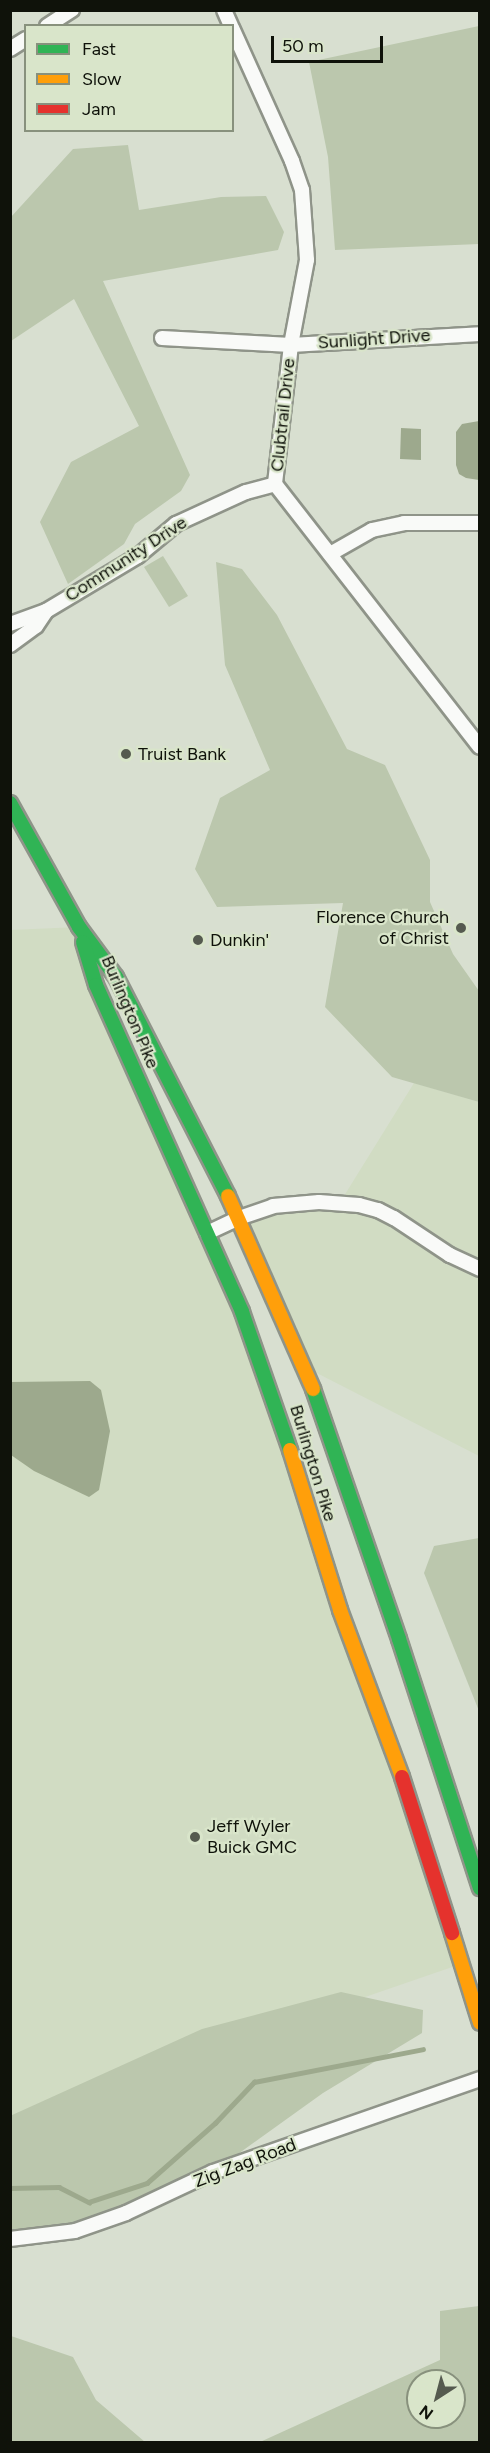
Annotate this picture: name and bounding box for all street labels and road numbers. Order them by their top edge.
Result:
street label: Sunlight Drive [317,324,431,354]
street label: Clubtrail Drive [266,357,300,473]
street label: Community Drive [61,512,191,606]
street label: Burlington Pike [97,952,163,1072]
street label: Burlington Pike [285,1402,341,1524]
street label: Zig Zag Road [191,2134,299,2192]

